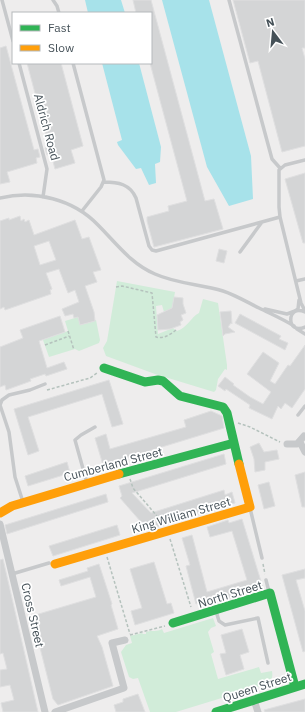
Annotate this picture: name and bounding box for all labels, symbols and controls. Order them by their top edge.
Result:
legend [12,12,152,64]
north arrow [253,12,293,52]
text: N [264,15,276,30]
text: Fast [48,20,71,35]
text: Slow [48,40,74,55]
street label: Aldrich Road [31,92,63,162]
street label: Cumberland Street [62,444,164,484]
street label: King William Street [130,494,232,536]
street label: North Street [196,577,264,611]
street label: Cross Street [18,581,48,649]
street label: Queen Street [221,669,293,705]

